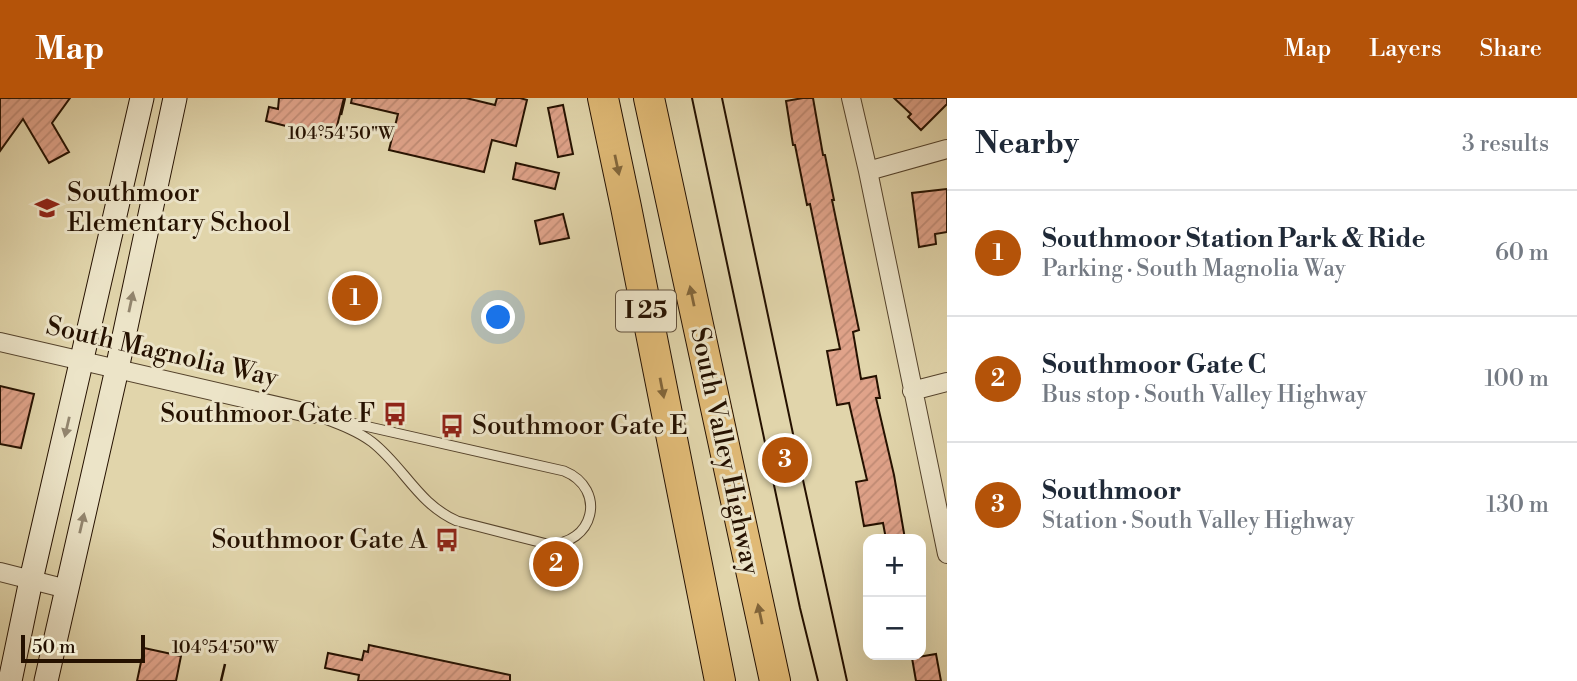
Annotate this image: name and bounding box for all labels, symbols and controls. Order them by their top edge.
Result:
text: Map [35,29,104,70]
text: Map [1284,34,1331,64]
text: Layers [1369,34,1441,64]
text: Share [1479,34,1542,64]
text: 104°54'50"W [288,122,395,145]
text: Nearby [975,125,1079,163]
text: 3 results [1462,130,1549,158]
one-way arrow [611,154,622,176]
place label: Southmoor Elementary School [67,177,291,239]
school or university icon: Southmoor Elementary School [33,194,61,222]
text: Southmoor Station Park & Ride [1042,223,1426,255]
text: 1 [992,239,1004,267]
text: 60 m [1495,239,1549,267]
text: Parking · South Magnolia Way [1042,255,1346,283]
pin: 1 [332,272,378,324]
one-way arrow [686,285,697,307]
road number: I 25 [616,290,676,331]
one-way arrow [126,291,137,313]
your location [481,300,515,334]
street label: South Magnolia Way [43,310,281,394]
street label: South Valley Highway [683,324,767,578]
text: Southmoor Gate C [1042,349,1266,381]
text: 2 [991,365,1005,393]
text: 100 m [1484,365,1549,393]
one-way arrow [656,377,667,399]
text: Bus stop · South Valley Highway [1042,381,1367,409]
place label: Southmoor Gate F [160,398,375,430]
bus stop icon: Southmoor Gate F [381,400,409,428]
place label: Southmoor Gate E [472,410,688,442]
bus stop icon: Southmoor Gate E [438,412,466,440]
one-way arrow [61,416,72,438]
pin: 3 [762,434,808,486]
text: Southmoor [1042,475,1182,507]
text: 3 [991,491,1005,519]
text: 130 m [1486,491,1549,519]
text: Station · South Valley Highway [1042,507,1354,535]
one-way arrow [76,512,87,534]
place label: Southmoor Gate A [211,524,428,556]
bus stop icon: Southmoor Gate A [433,526,461,554]
map controls [863,534,926,660]
button: + [863,534,926,597]
pin: 2 [533,538,579,590]
button: − [863,597,926,660]
one-way arrow [755,603,766,625]
scale bar [21,632,145,664]
text: 50 m [32,635,76,659]
text: 104°54'50"W [172,636,279,659]

